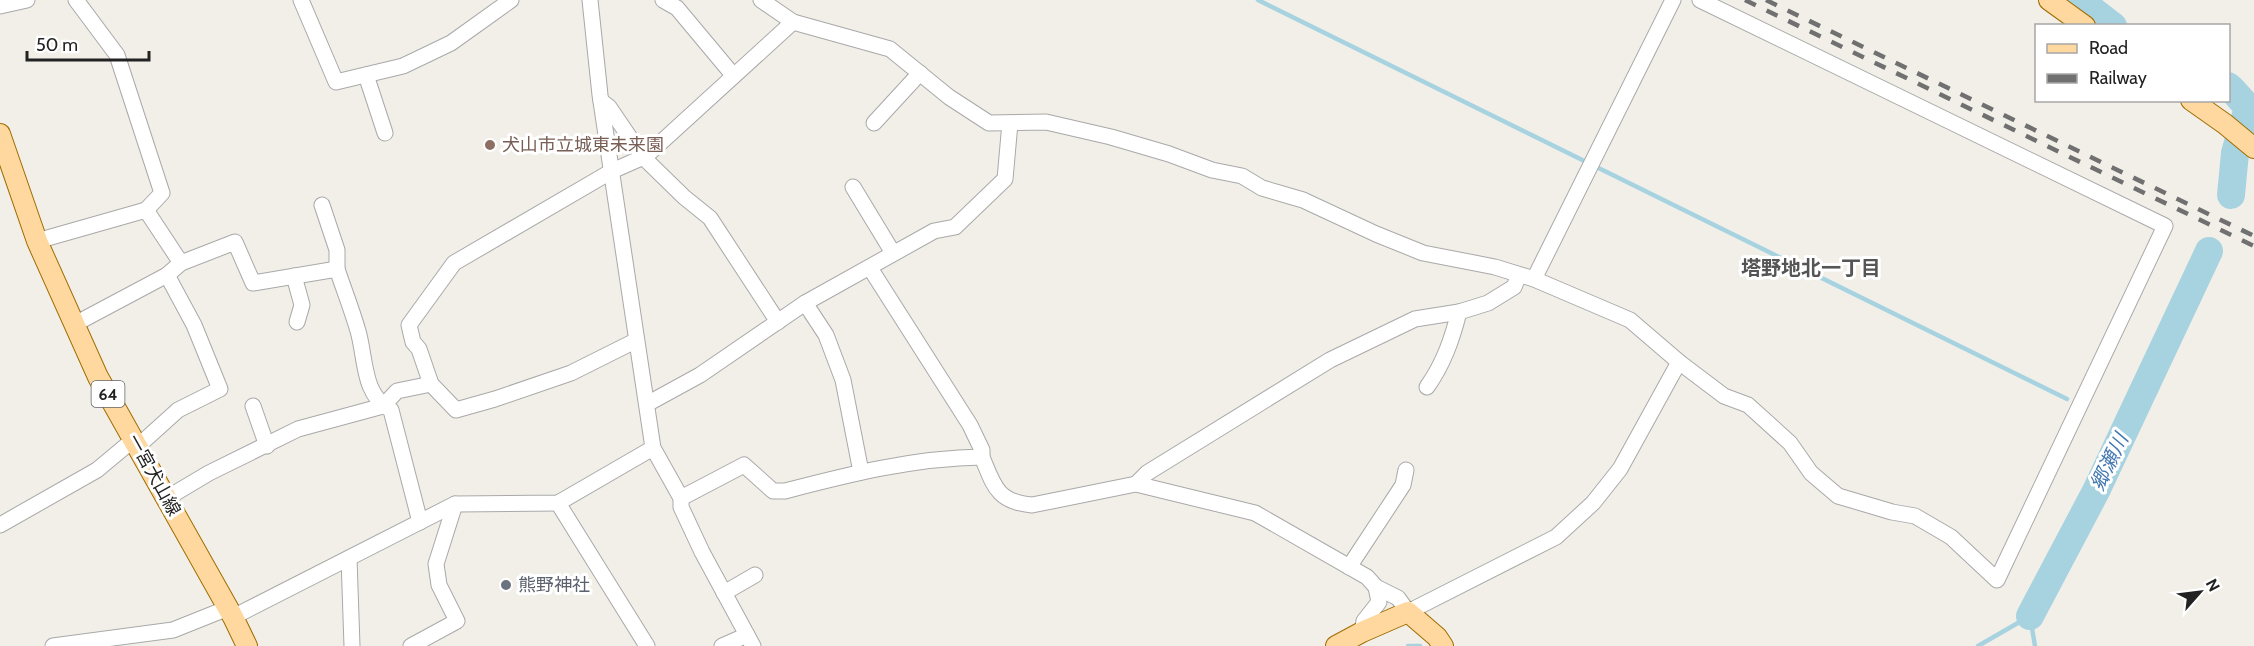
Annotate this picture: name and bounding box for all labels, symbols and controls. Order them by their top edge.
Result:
scale bar [27,24,148,62]
legend [2035,24,2230,102]
text: 50 m [36,34,78,56]
text: Road [2089,37,2128,59]
text: Railway [2089,67,2147,89]
place label: 犬山市立城東未来園 [502,134,664,156]
marker: 犬山市立城東未来園 [483,138,497,152]
district label: 塔野地北一丁目 [1741,256,1881,280]
road number: 64 [92,381,124,407]
water label: 郷瀬川 [2085,428,2134,494]
street label: 一宮犬山線 [123,430,185,520]
north arrow [2170,562,2230,622]
place label: 熊野神社 [518,574,590,596]
text: N [2202,576,2224,595]
marker: 熊野神社 [499,578,513,592]

